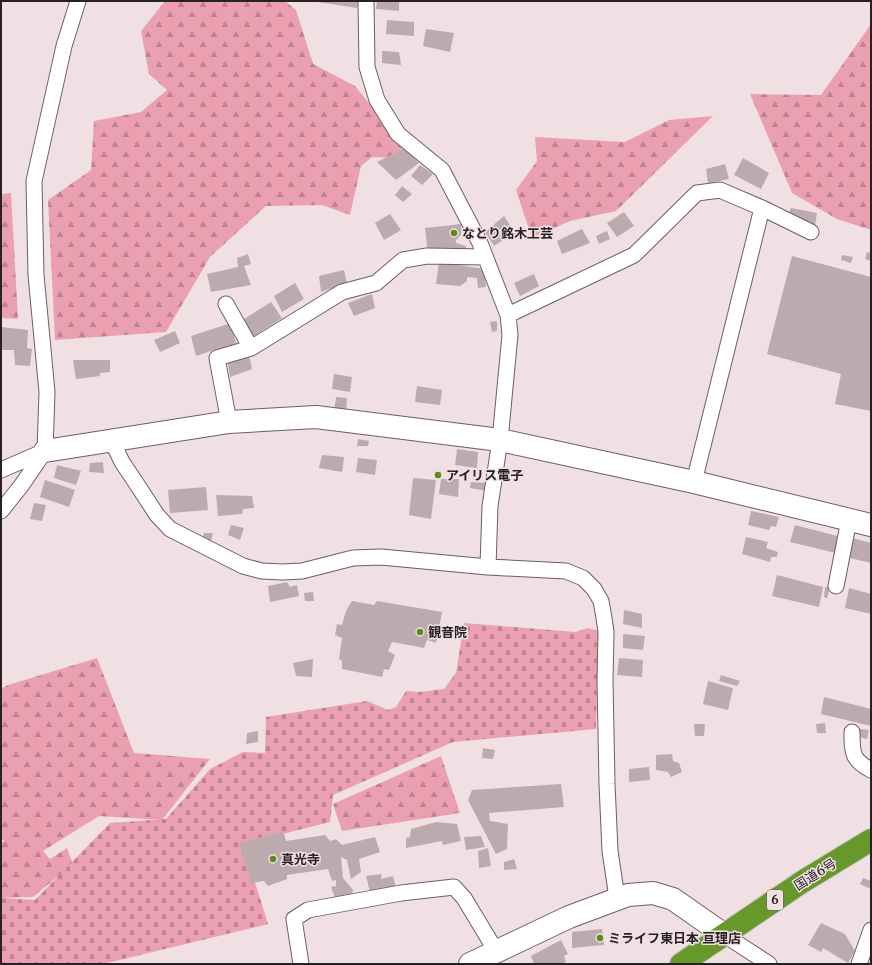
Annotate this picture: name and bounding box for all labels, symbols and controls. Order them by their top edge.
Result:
place label: なとり銘木工芸 [462,225,553,242]
marker: なとり銘木工芸 [449,228,459,238]
place label: アイリス電子 [446,467,523,484]
marker: アイリス電子 [433,470,443,480]
place label: 観音院 [428,624,467,641]
marker: 観音院 [415,627,425,637]
place label: 真光寺 [281,851,320,868]
marker: 真光寺 [268,854,278,864]
street label: 国道6号 [791,855,840,894]
road number: 6 [767,890,783,910]
place label: ミライフ東日本 亘理店 [608,930,741,947]
marker: ミライフ東日本 亘理店 [595,933,605,943]

